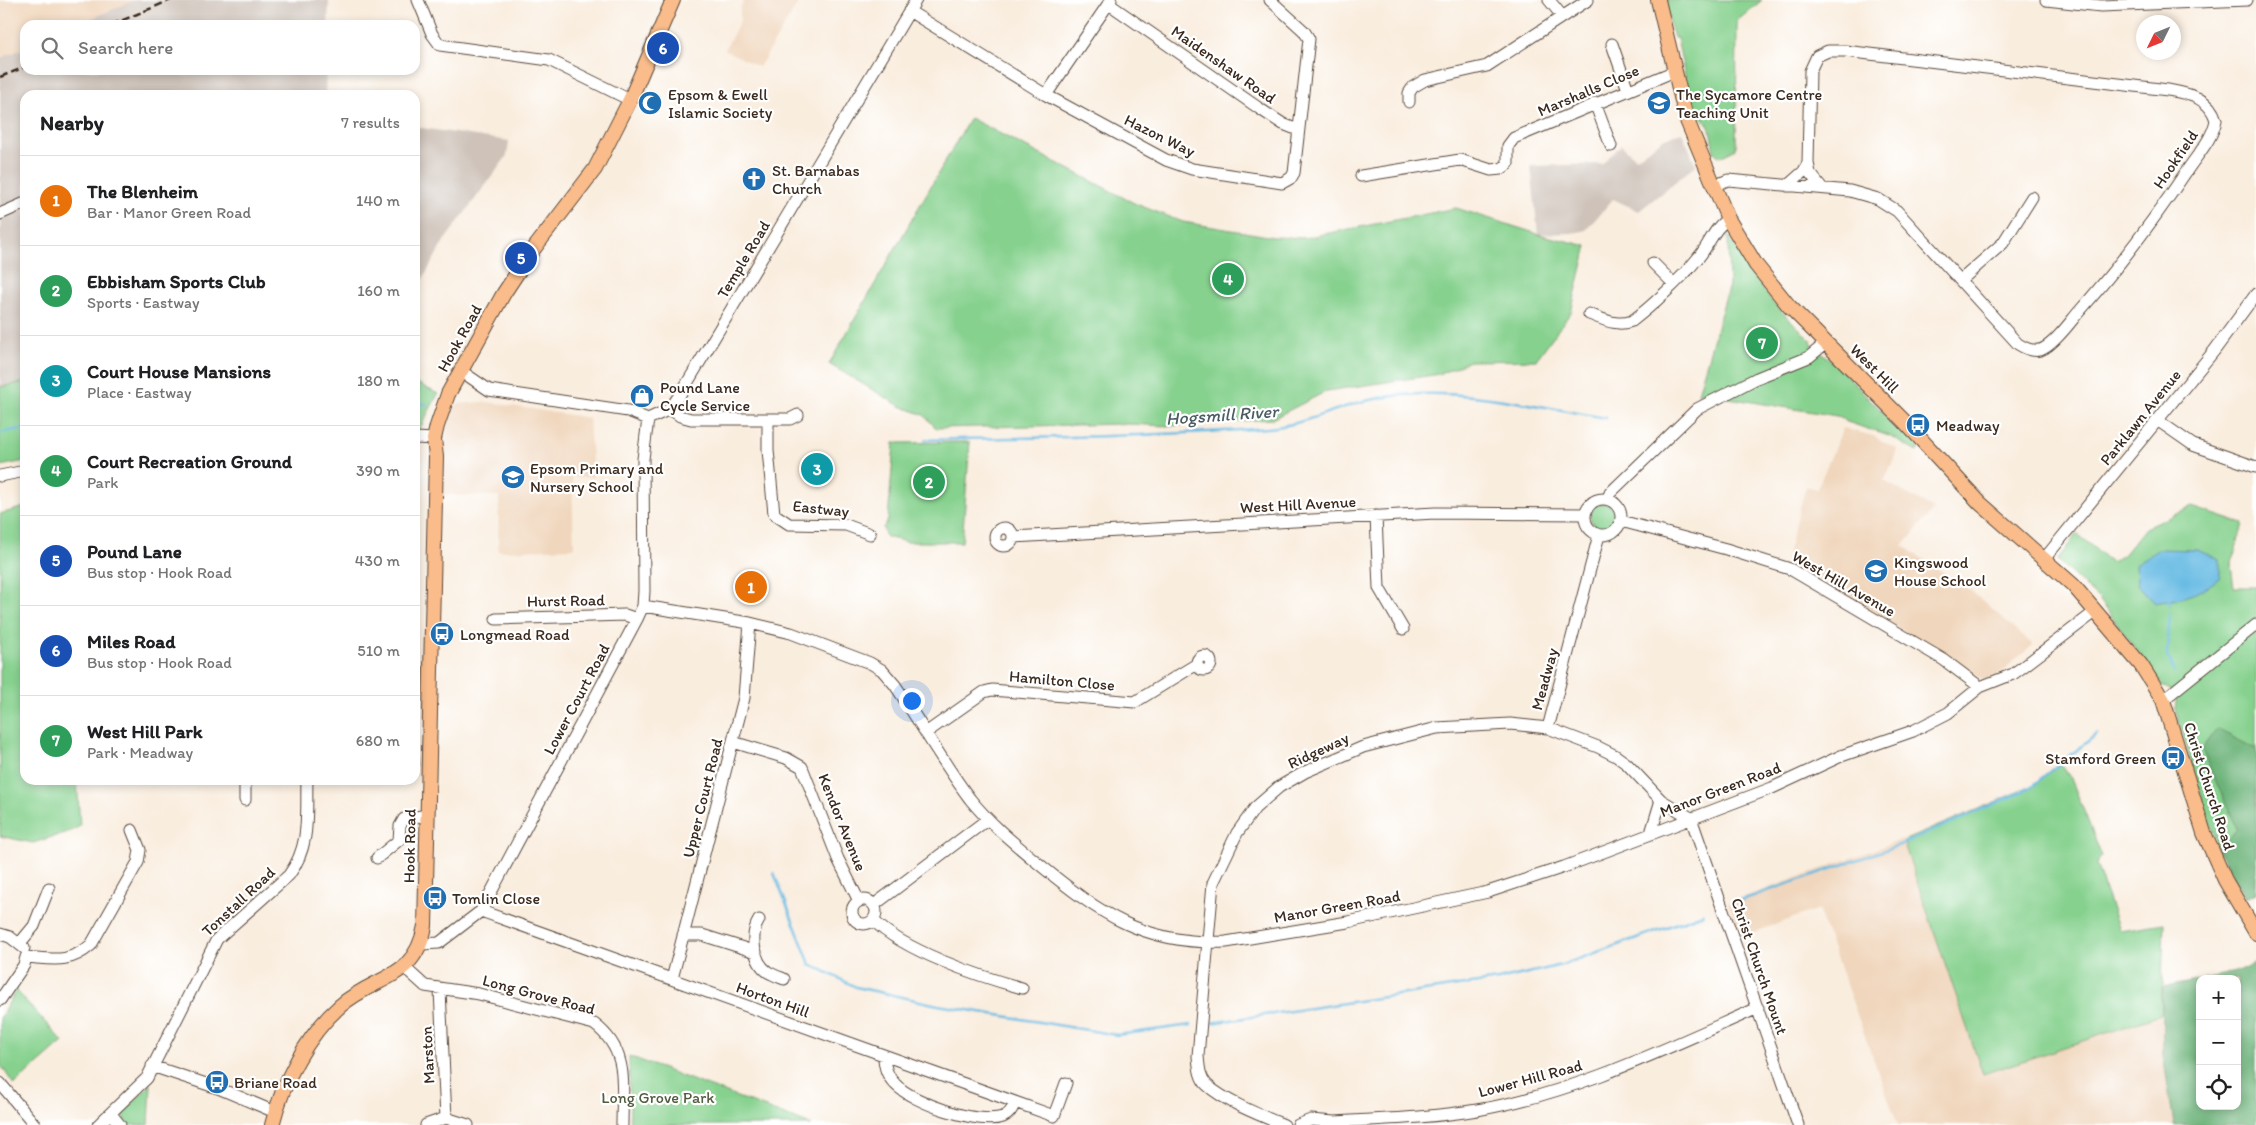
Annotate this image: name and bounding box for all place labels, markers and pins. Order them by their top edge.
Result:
pin: 6 [647,29,679,67]
place label: Epsom & Ewell Islamic Society [668,85,773,122]
place label: The Sycamore Centre Teaching Unit [1676,85,1823,122]
mosque icon: Epsom & Ewell Islamic Society [637,90,663,116]
school or university icon: The Sycamore Centre Teaching Unit [1646,90,1672,116]
place label: St. Barnabas Church [772,161,860,198]
church icon: St. Barnabas Church [741,166,767,192]
pin: 5 [505,239,537,277]
pin: 4 [1212,260,1244,298]
pin: 7 [1746,324,1778,362]
place label: Pound Lane Cycle Service [660,378,750,415]
shop icon: Pound Lane Cycle Service [629,383,655,409]
bus stop icon: Meadway [1905,412,1931,438]
place label: Meadway [1936,416,2000,435]
pin: 3 [801,450,833,488]
place label: Epsom Primary and Nursery School [530,459,664,496]
pin: 2 [913,463,945,501]
school or university icon: Epsom Primary and Nursery School [500,464,526,490]
place label: Kingswood House School [1894,553,1987,590]
school or university icon: Kingswood House School [1863,558,1889,584]
pin: 1 [735,568,767,606]
bus stop icon: Longmead Road [429,621,455,647]
place label: Longmead Road [460,625,570,644]
bus stop icon: Stamford Green [2160,745,2186,771]
place label: Stamford Green [2045,749,2156,768]
bus stop icon: Tomlin Close [422,885,448,911]
place label: Tomlin Close [452,889,540,908]
bus stop icon: Briane Road [204,1069,230,1095]
place label: Briane Road [234,1073,317,1092]

